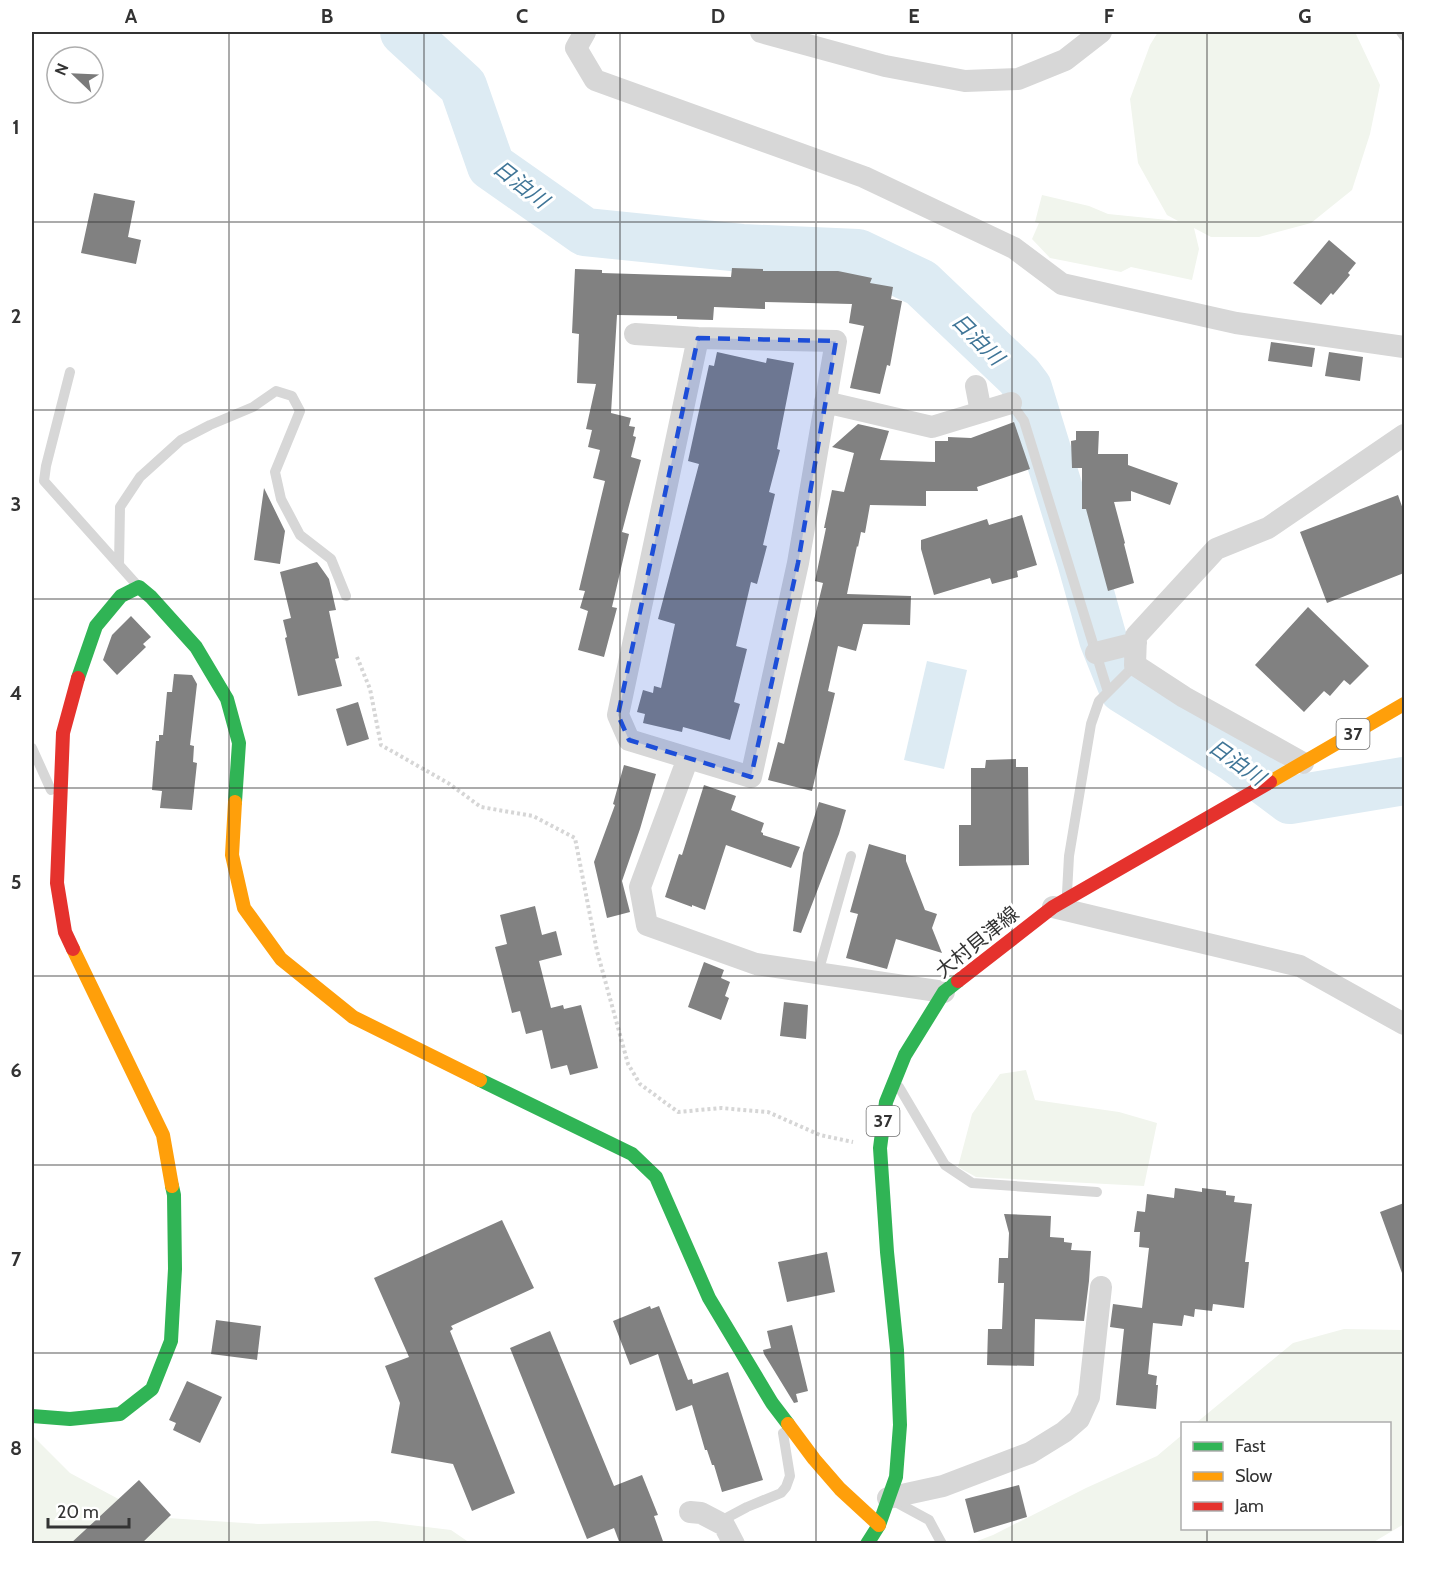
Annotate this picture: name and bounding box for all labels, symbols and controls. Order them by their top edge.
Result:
text: A [125,4,138,28]
text: B [321,4,333,28]
text: C [516,4,528,28]
text: D [711,4,725,28]
text: E [908,4,920,28]
text: F [1104,4,1115,28]
text: G [1298,4,1312,28]
north arrow [45,45,105,105]
text: N [51,60,73,78]
text: 1 [12,115,20,139]
water label: 日泊川 [488,155,555,214]
text: 2 [11,304,21,328]
water label: 日泊川 [947,308,1011,372]
text: 3 [11,492,21,516]
text: 4 [10,681,22,705]
road number: 37 [1336,719,1370,749]
water label: 日泊川 [1204,734,1272,791]
text: 5 [11,870,21,894]
street label: 大村貝津線 [931,901,1023,983]
text: 6 [10,1058,22,1082]
road number: 37 [866,1106,900,1136]
text: 7 [11,1247,22,1271]
legend [1181,1422,1391,1530]
text: Fast [1235,1435,1266,1457]
text: 8 [10,1436,22,1460]
text: Slow [1235,1465,1272,1487]
scale bar [48,1491,129,1529]
text: Jam [1234,1495,1264,1517]
text: 20 m [57,1501,99,1523]

